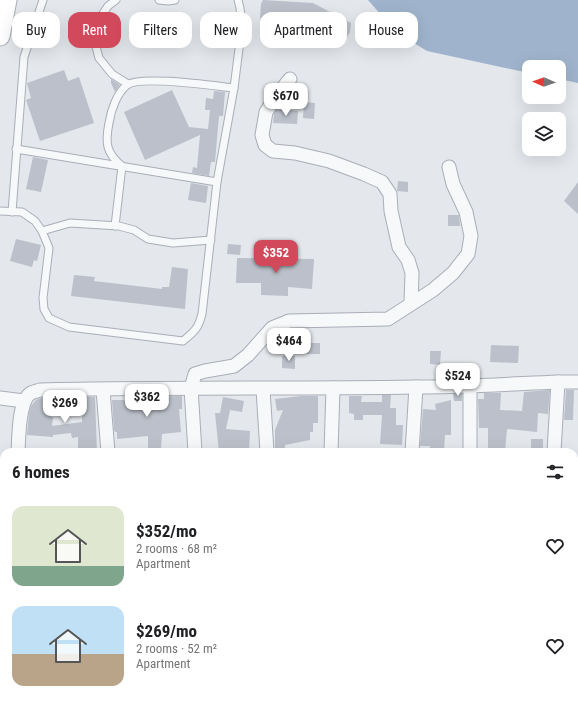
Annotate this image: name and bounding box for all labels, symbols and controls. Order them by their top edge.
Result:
chip: Buy [12,12,60,48]
chip: Rent [68,12,121,48]
chip: Filters [129,12,192,48]
chip: New [200,12,252,48]
chip: Apartment [260,12,347,48]
chip: House [355,12,418,48]
north arrow [522,60,566,104]
map controls [522,60,566,156]
pin: $670 [262,83,310,117]
text: $670 [273,88,299,103]
button: layers [522,112,566,156]
pin: $352 [252,240,300,274]
text: $352 [263,245,289,260]
pin: $464 [265,328,313,362]
text: $464 [276,333,302,348]
pin: $524 [434,363,482,397]
text: $524 [445,368,471,383]
pin: $362 [123,384,171,418]
text: $362 [134,389,160,404]
pin: $269 [41,390,89,424]
text: $269 [52,395,78,410]
icon: filters [544,461,566,483]
text: 6 homes [12,462,70,482]
text: $352/mo [136,521,197,541]
icon: home [44,522,92,570]
icon: heart [544,535,566,557]
text: 2 rooms · 68 m² [136,541,217,556]
text: Apartment [136,556,190,571]
text: $269/mo [136,621,197,641]
icon: home [44,622,92,670]
icon: heart [544,635,566,657]
text: 2 rooms · 52 m² [136,641,217,656]
text: Apartment [136,656,190,671]

